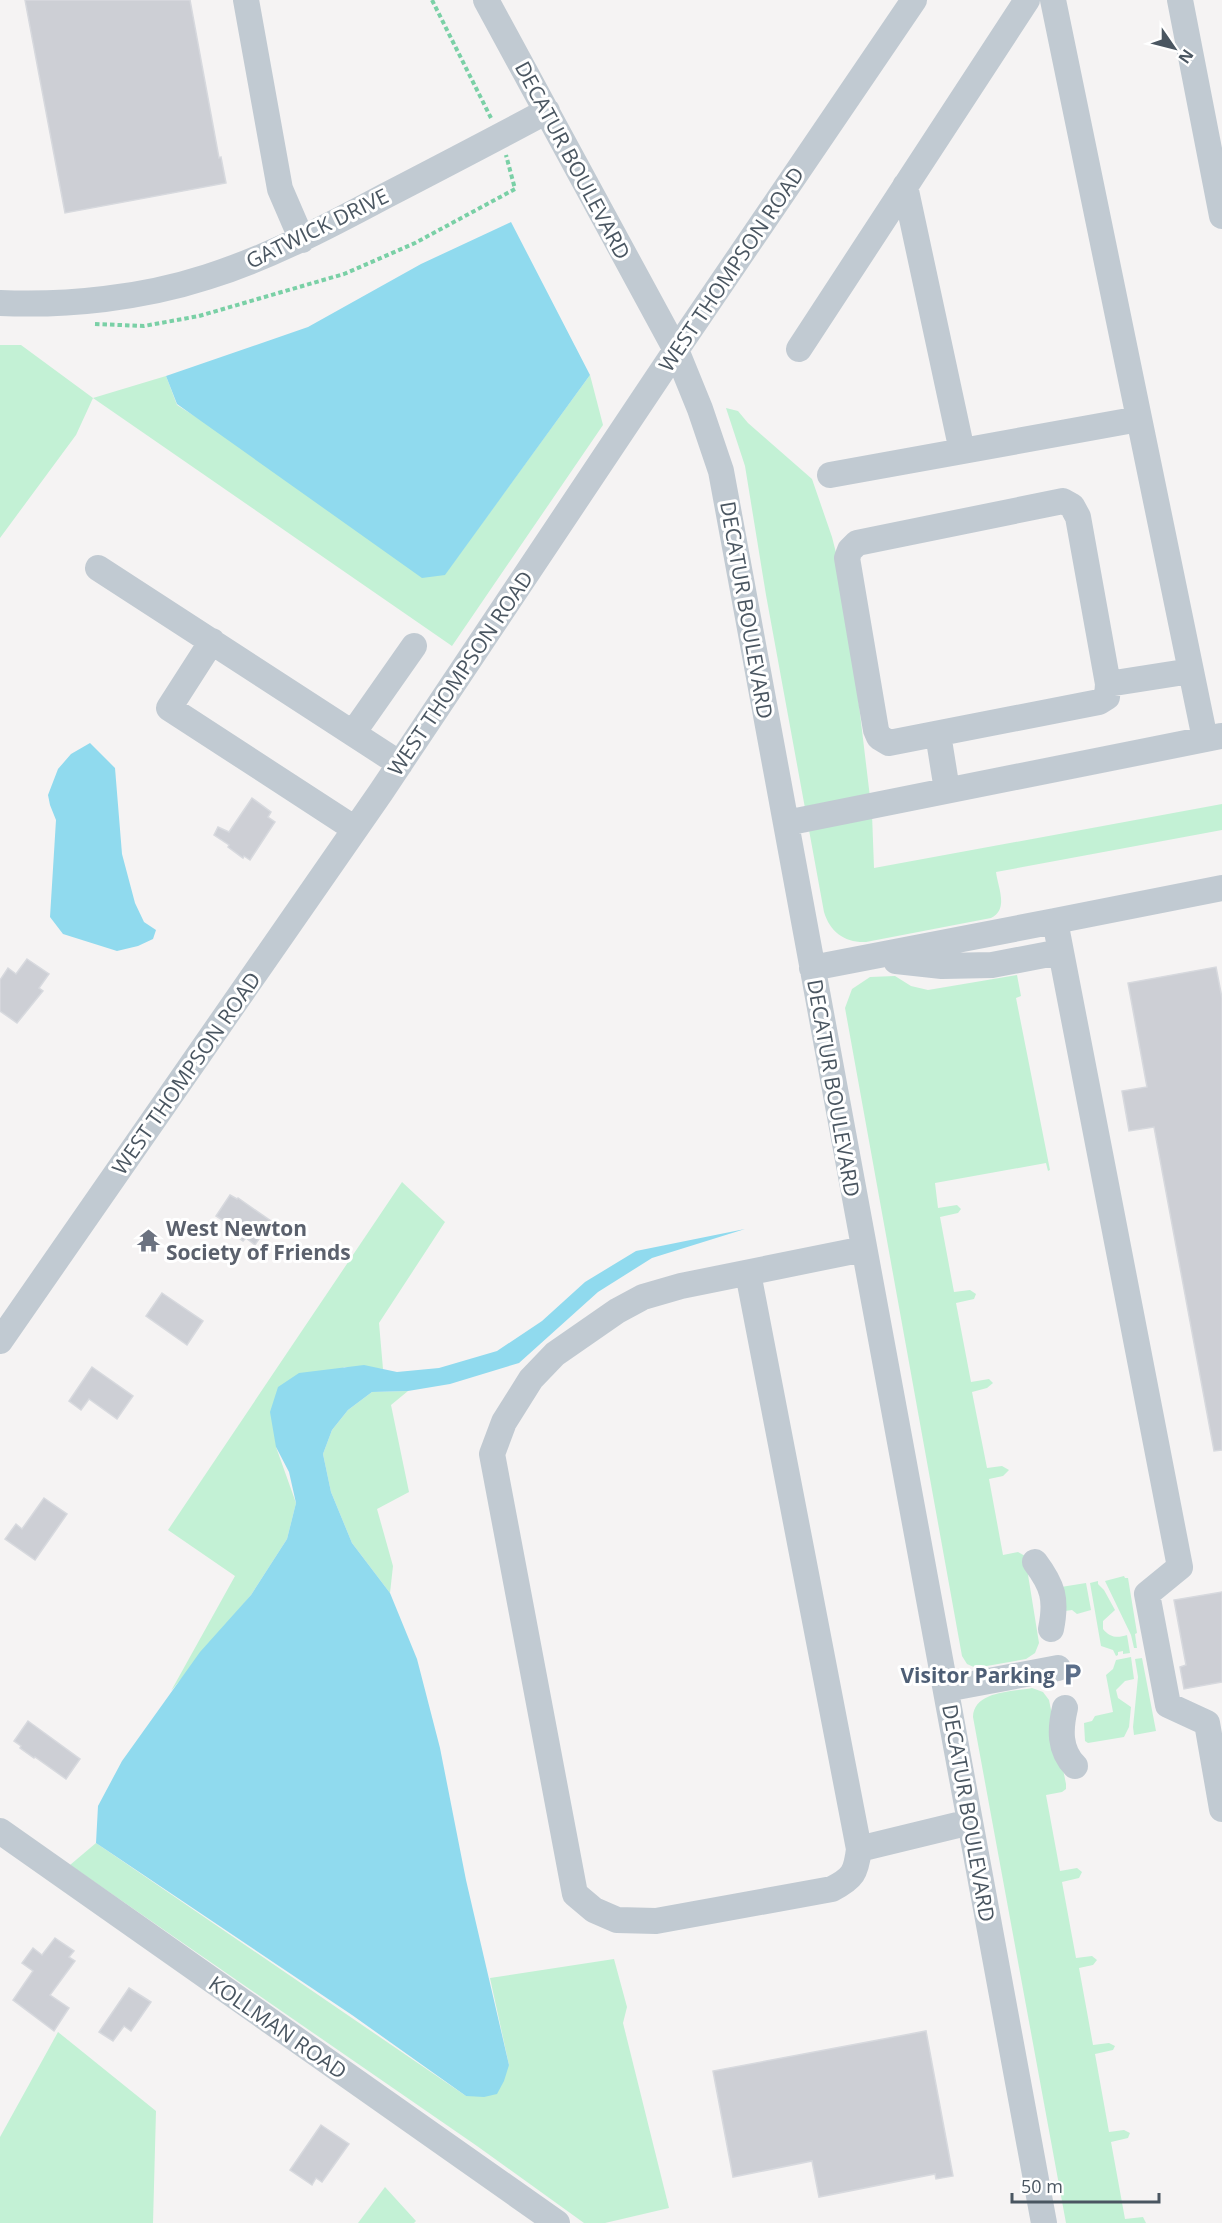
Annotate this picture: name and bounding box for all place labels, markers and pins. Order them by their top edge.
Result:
place label: West Newton Society of Friends [166,1214,351,1266]
temple icon: West Newton Society of Friends [135,1227,161,1253]
place label: Visitor Parking [900,1661,1055,1689]
parking icon: Visitor Parking [1060,1662,1086,1688]

